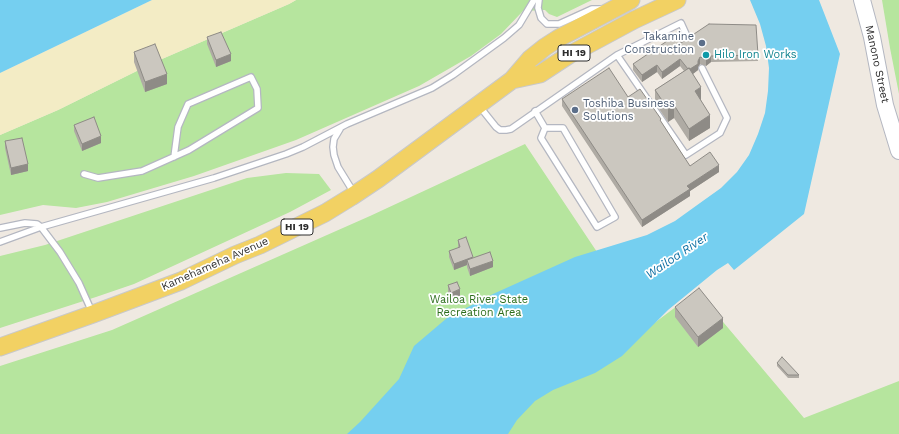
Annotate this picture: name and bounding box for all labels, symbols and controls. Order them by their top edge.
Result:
street label: Manono Street [862,24,892,104]
place label: Takamine Construction [624,30,694,56]
marker: Takamine Construction [697,38,707,48]
road number: HI 19 [558,45,590,61]
place label: Hilo Iron Works [714,48,797,62]
marker: Hilo Iron Works [701,50,711,60]
place label: Toshiba Business Solutions [583,97,675,123]
marker: Toshiba Business Solutions [570,105,580,115]
road number: HI 19 [281,219,313,235]
water label: Wailoa River [643,230,711,282]
street label: Kamehameha Avenue [159,234,271,294]
park label: Wailoa River State Recreation Area [430,293,528,319]

